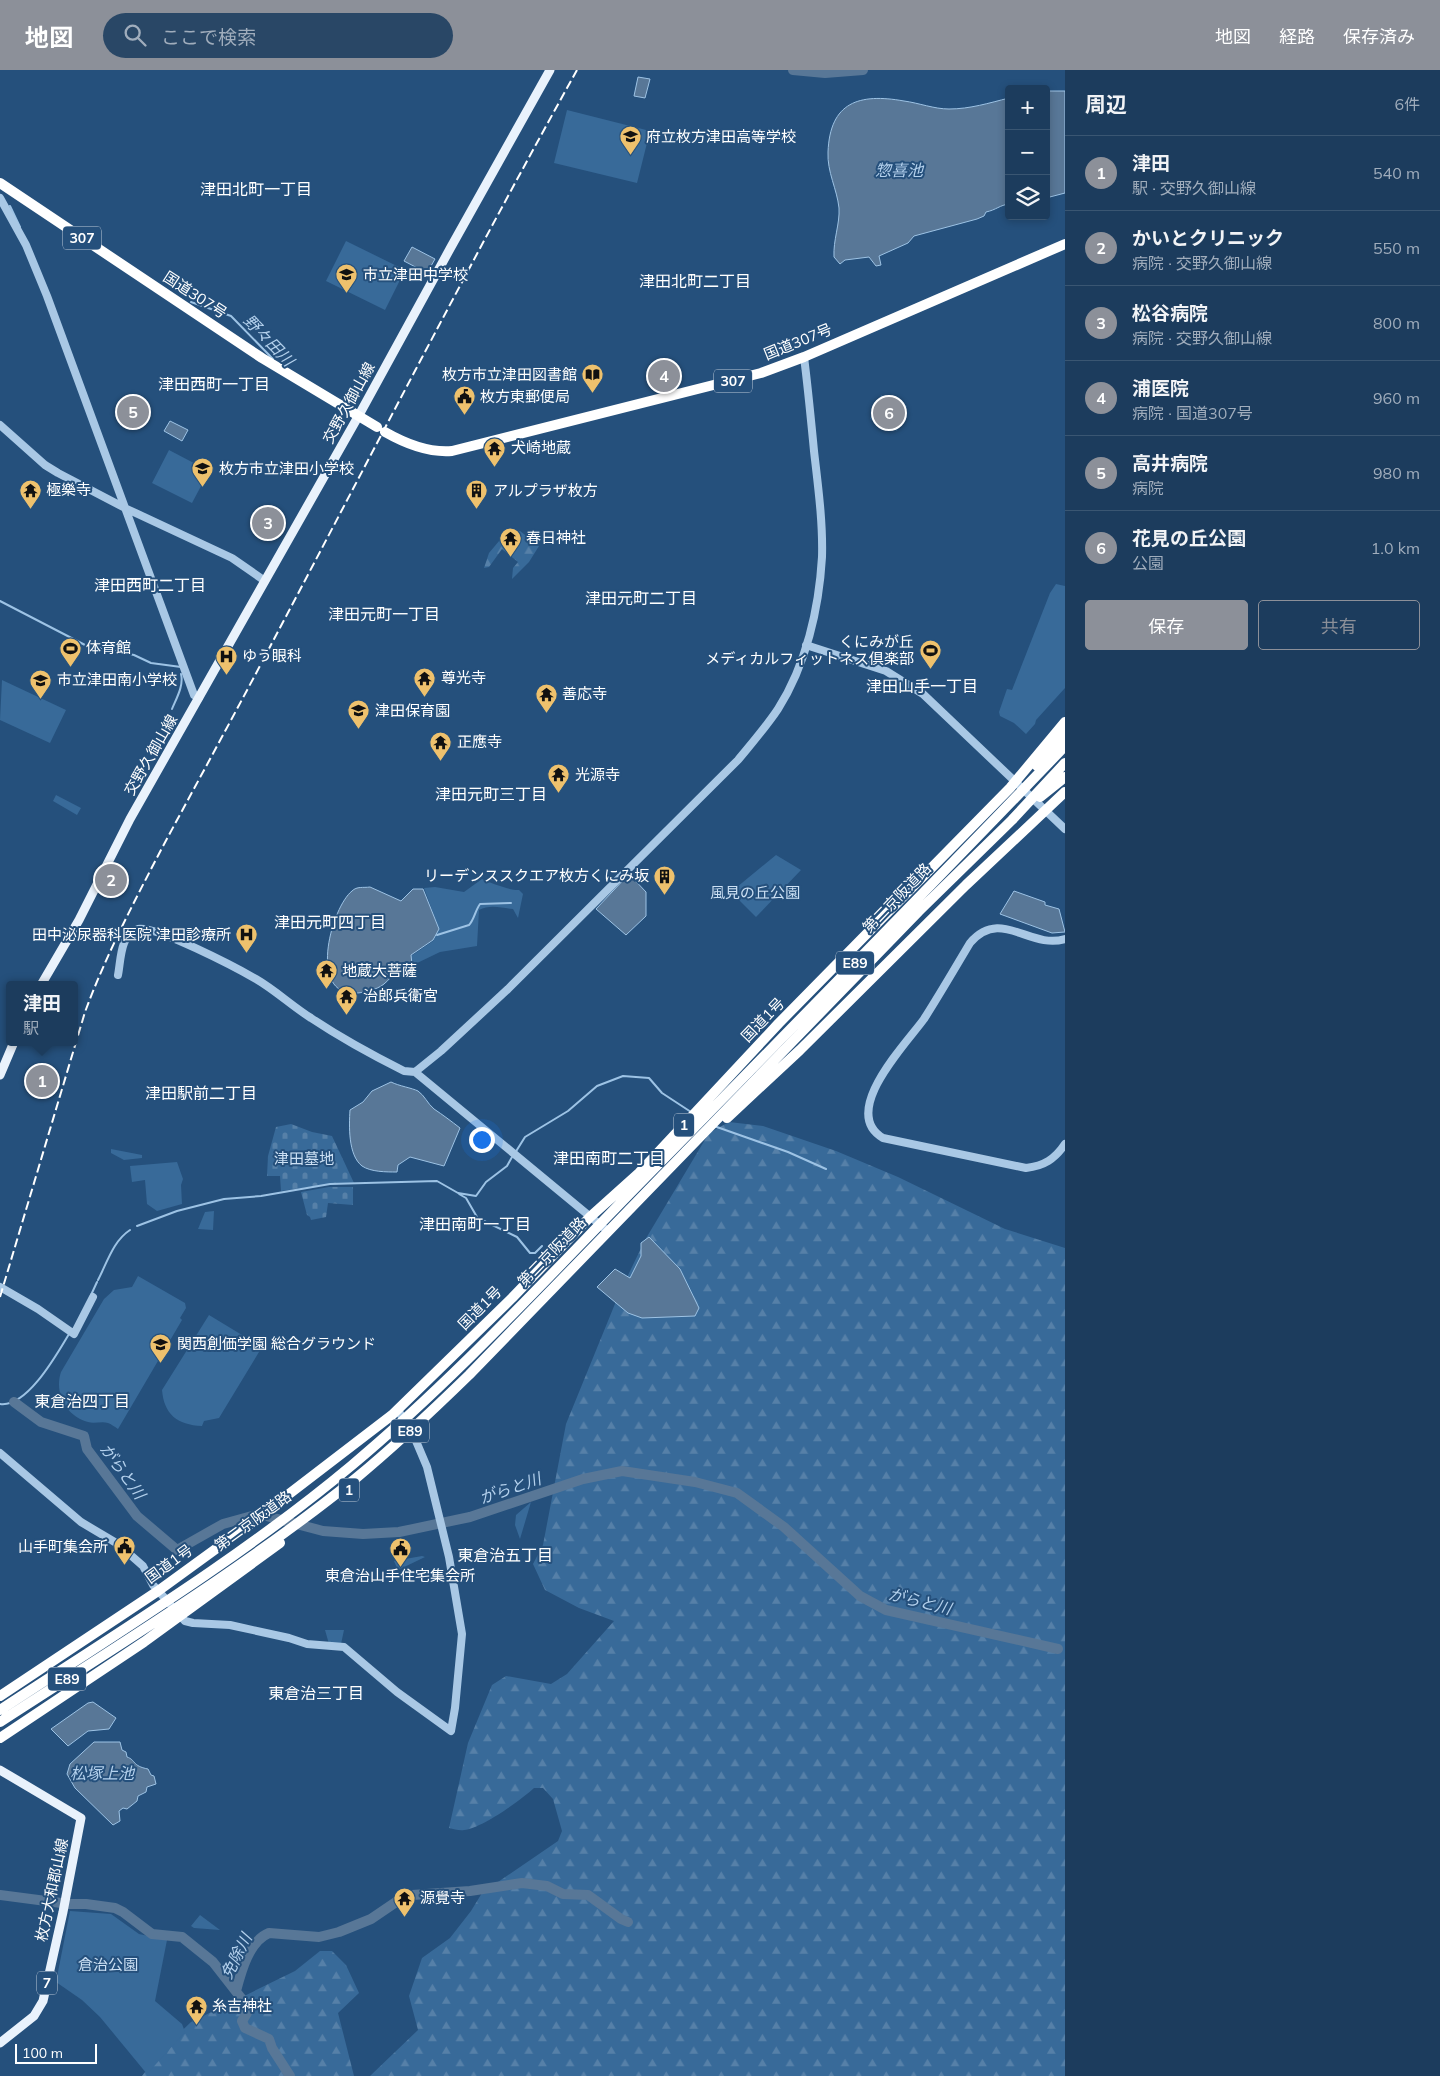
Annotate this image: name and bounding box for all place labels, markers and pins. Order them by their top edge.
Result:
school or university icon: 府立枚方津田高等学校 [618,125,642,156]
place label: 府立枚方津田高等学校 [646,127,796,146]
school or university icon: 市立津田中学校 [335,263,359,294]
place label: 市立津田中学校 [363,265,468,284]
pin: 4 [648,357,680,395]
library icon: 枚方市立津田図書館 [581,363,605,394]
place label: 枚方市立津田図書館 [442,365,577,384]
public building icon: 枚方東郵便局 [452,385,476,416]
place label: 枚方東郵便局 [480,387,570,406]
pin: 5 [117,393,149,431]
pin: 6 [873,394,905,432]
temple icon: 犬崎地蔵 [483,436,507,467]
place label: 犬崎地蔵 [511,438,571,457]
school or university icon: 枚方市立津田小学校 [191,457,215,488]
place label: 枚方市立津田小学校 [219,459,354,478]
temple icon: 極樂寺 [18,478,42,509]
building icon: アルプラザ枚方 [465,479,489,510]
place label: 極樂寺 [46,480,91,499]
place label: アルプラザ枚方 [493,481,598,500]
pin: 3 [252,504,284,542]
temple icon: 春日神社 [498,526,522,557]
place label: 春日神社 [526,528,586,547]
place label: くにみが丘 メディカルフィットネス倶楽部 [705,632,914,668]
sports icon: 体育館 [58,636,82,667]
place label: 体育館 [86,638,131,657]
sports icon: くにみが丘 メディカルフィットネス倶楽部 [918,639,942,670]
hospital icon: ゆう眼科 [214,644,238,675]
place label: ゆう眼科 [242,646,302,665]
temple icon: 尊光寺 [413,666,437,697]
school or university icon: 市立津田南小学校 [29,668,53,699]
place label: 尊光寺 [441,668,486,687]
place label: 市立津田南小学校 [57,670,177,689]
temple icon: 善応寺 [534,682,558,713]
place label: 善応寺 [562,684,607,703]
school or university icon: 津田保育園 [347,699,371,730]
place label: 津田保育園 [375,701,450,720]
temple icon: 正應寺 [429,730,453,761]
place label: 正應寺 [457,732,502,751]
temple icon: 光源寺 [547,763,571,794]
place label: 光源寺 [575,765,620,784]
pin: 2 [95,861,127,899]
building icon: リーデンススクエア枚方くにみ坂 [653,864,677,895]
place label: リーデンススクエア枚方くにみ坂 [424,866,649,885]
hospital icon: 田中泌尿器科医院 津田診療所 [235,923,259,954]
place label: 田中泌尿器科医院 津田診療所 [32,925,231,944]
temple icon: 地蔵大菩薩 [314,959,338,990]
place label: 地蔵大菩薩 [342,961,417,980]
temple icon: 治郎兵衛宮 [335,984,359,1015]
place label: 治郎兵衛宮 [363,986,438,1005]
pin: 1 [26,1062,58,1100]
school or university icon: 関西創価学園 総合グラウンド [149,1332,173,1363]
place label: 関西創価学園 総合グラウンド [177,1334,376,1353]
public building icon: 山手町集会所 [112,1535,136,1566]
public building icon: 東倉治山手住宅集会所 [388,1536,412,1567]
place label: 山手町集会所 [18,1537,108,1556]
place label: 東倉治山手住宅集会所 [325,1566,475,1585]
temple icon: 源覺寺 [392,1886,416,1917]
place label: 源覺寺 [420,1888,465,1907]
temple icon: 糸吉神社 [184,1994,208,2025]
place label: 糸吉神社 [212,1996,272,2015]

